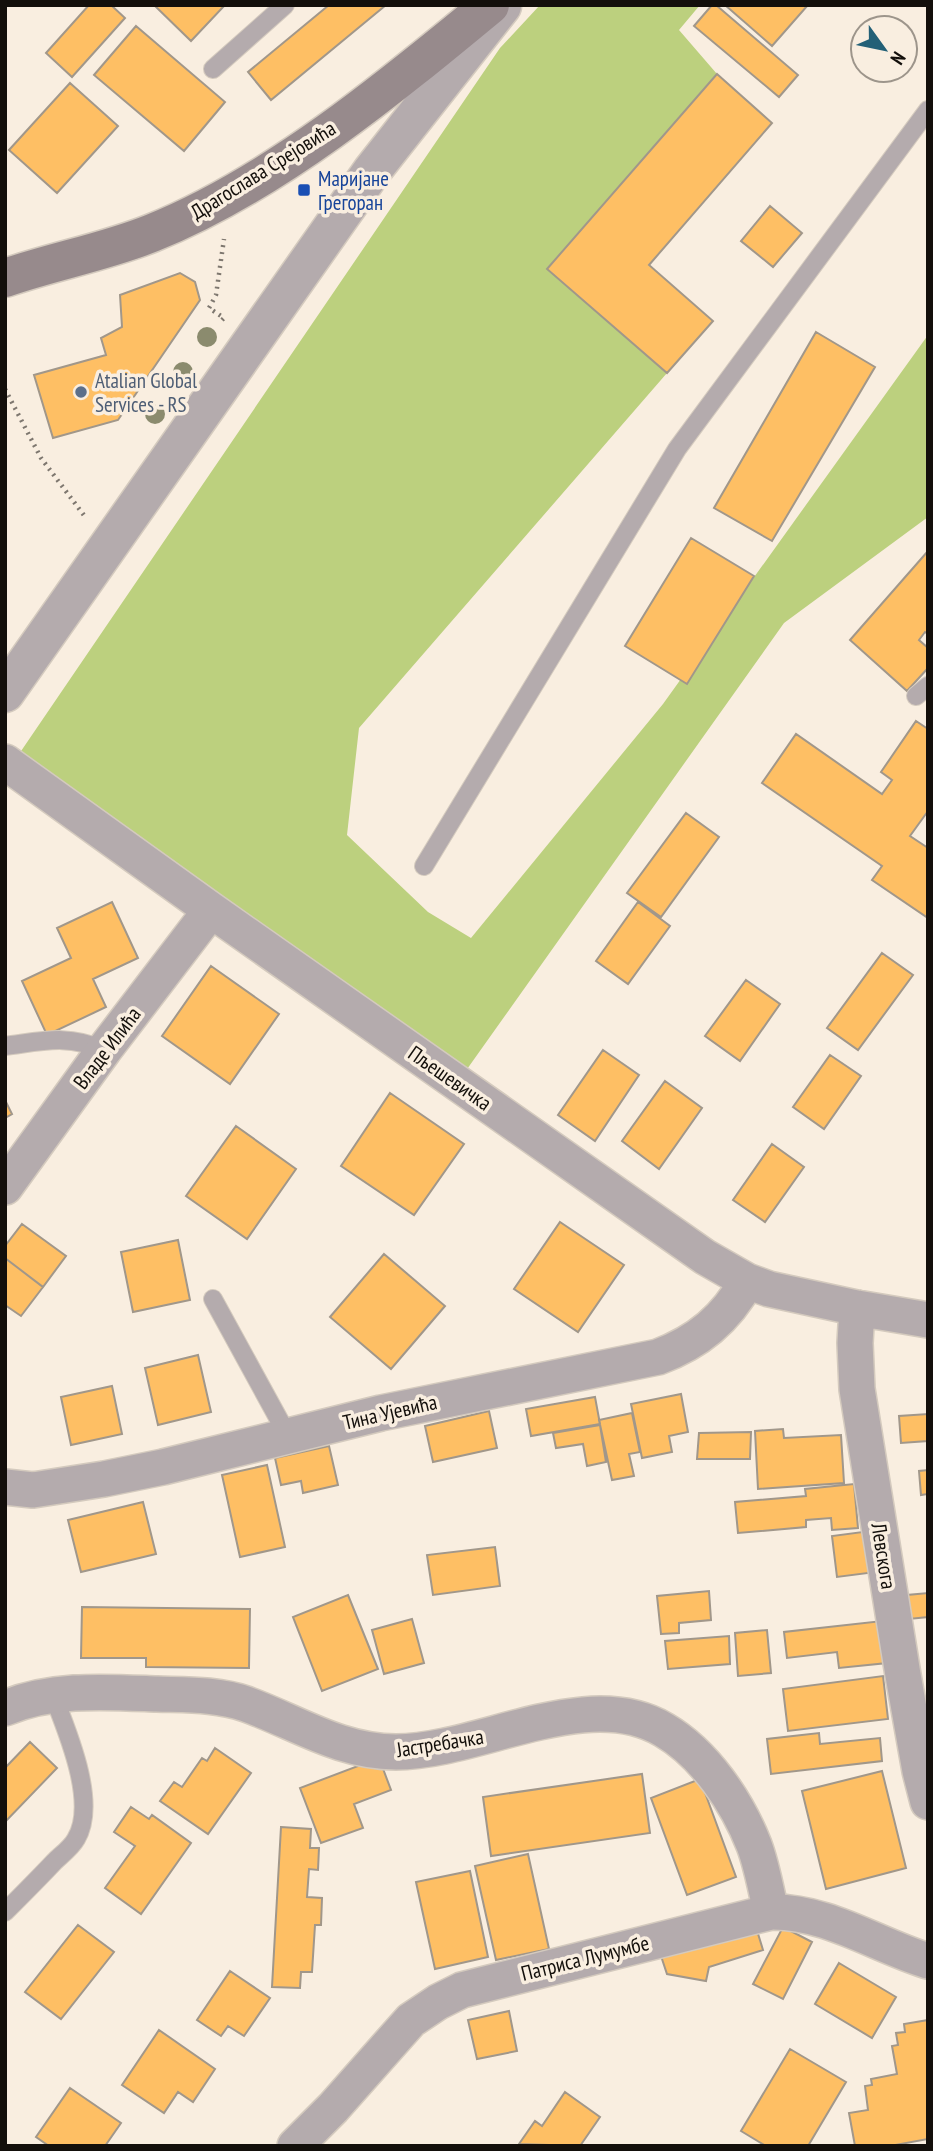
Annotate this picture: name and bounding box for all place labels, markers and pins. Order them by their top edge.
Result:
place label: Маријане Грегоран [318,165,389,216]
marker: Маријане Грегоран [296,182,312,198]
place label: Atalian Global Services - RS [95,367,197,418]
marker: Atalian Global Services - RS [73,384,89,400]

